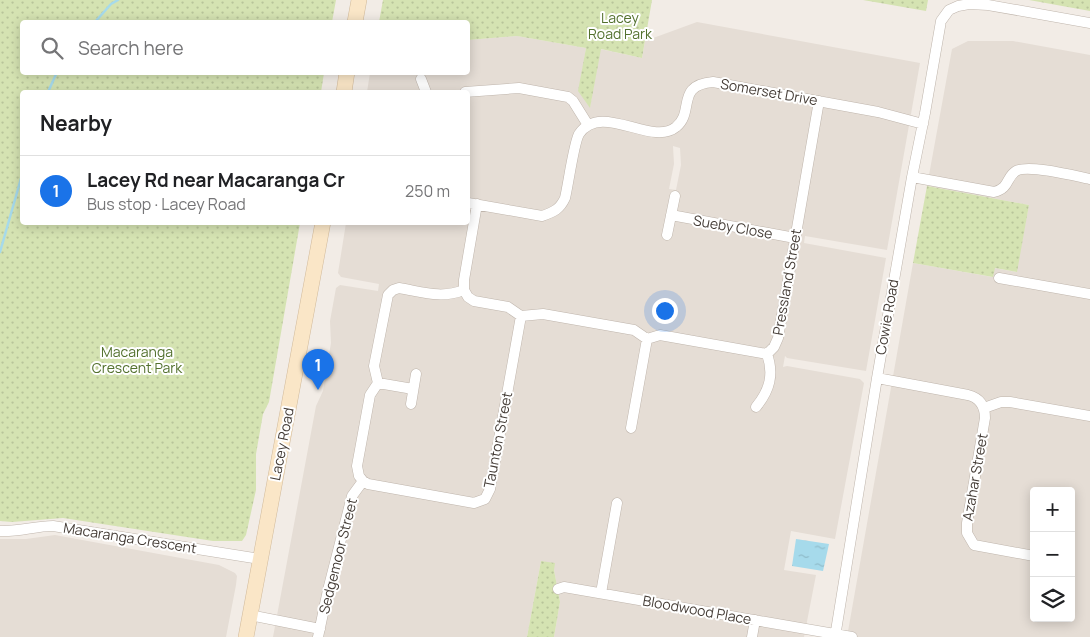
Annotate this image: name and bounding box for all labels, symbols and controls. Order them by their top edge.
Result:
park label: Lacey Road Park [588,8,653,43]
search box [20,20,470,75]
icon: search [38,34,66,62]
text: Search here [78,35,184,61]
street label: Somerset Drive [719,74,819,109]
text: Nearby [40,109,112,137]
text: Lacey Rd near Macaranga Cr [87,167,345,193]
text: 1 [52,180,60,202]
text: 250 m [405,180,450,202]
text: Bus stop · Lacey Road [87,193,246,215]
street label: Sueby Close [692,210,774,243]
street label: Pressland Street [768,227,805,337]
street label: Cowie Road [871,278,902,356]
your location [652,298,678,324]
park label: Macaranga Crescent Park [92,342,183,377]
pin: 1 [302,349,334,390]
street label: Taunton Street [479,390,516,490]
street label: Lacey Road [265,406,298,482]
street label: Azahar Street [957,431,992,522]
map controls [1030,487,1075,622]
button: + [1030,487,1075,532]
street label: Sedgemoor Street [314,496,361,616]
street label: Macaranga Crescent [62,518,198,557]
button: − [1030,532,1075,577]
button: layers [1030,577,1075,622]
street label: Bloodwood Place [641,591,753,628]

